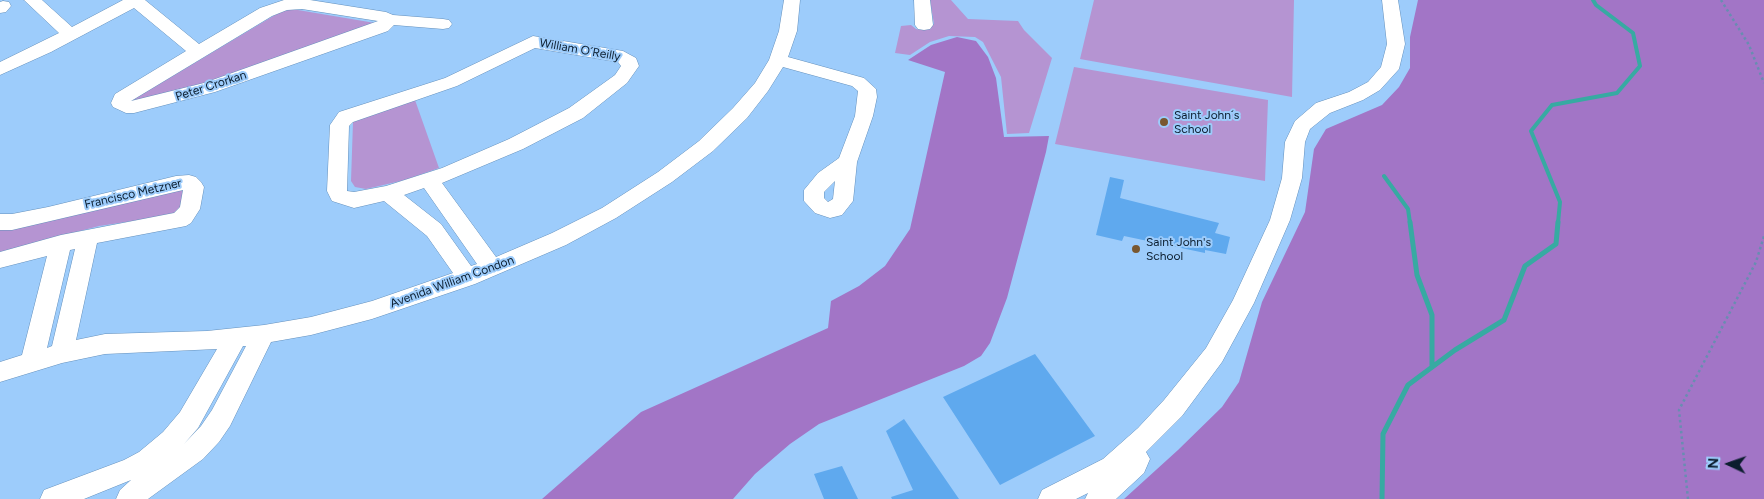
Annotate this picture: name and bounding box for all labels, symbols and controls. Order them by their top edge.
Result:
street label: William O´Reilly [538,36,622,64]
street label: Peter Crorkan [174,68,248,104]
place label: Saint John´s School [1174,108,1239,136]
marker: Saint John´s School [1158,116,1170,128]
street label: Francisco Metzner [83,176,183,212]
place label: Saint John's School [1146,235,1211,263]
marker: Saint John's School [1130,243,1142,255]
street label: Avenida William Condon [388,253,516,311]
north arrow [1704,439,1754,489]
text: N [1705,457,1722,469]

